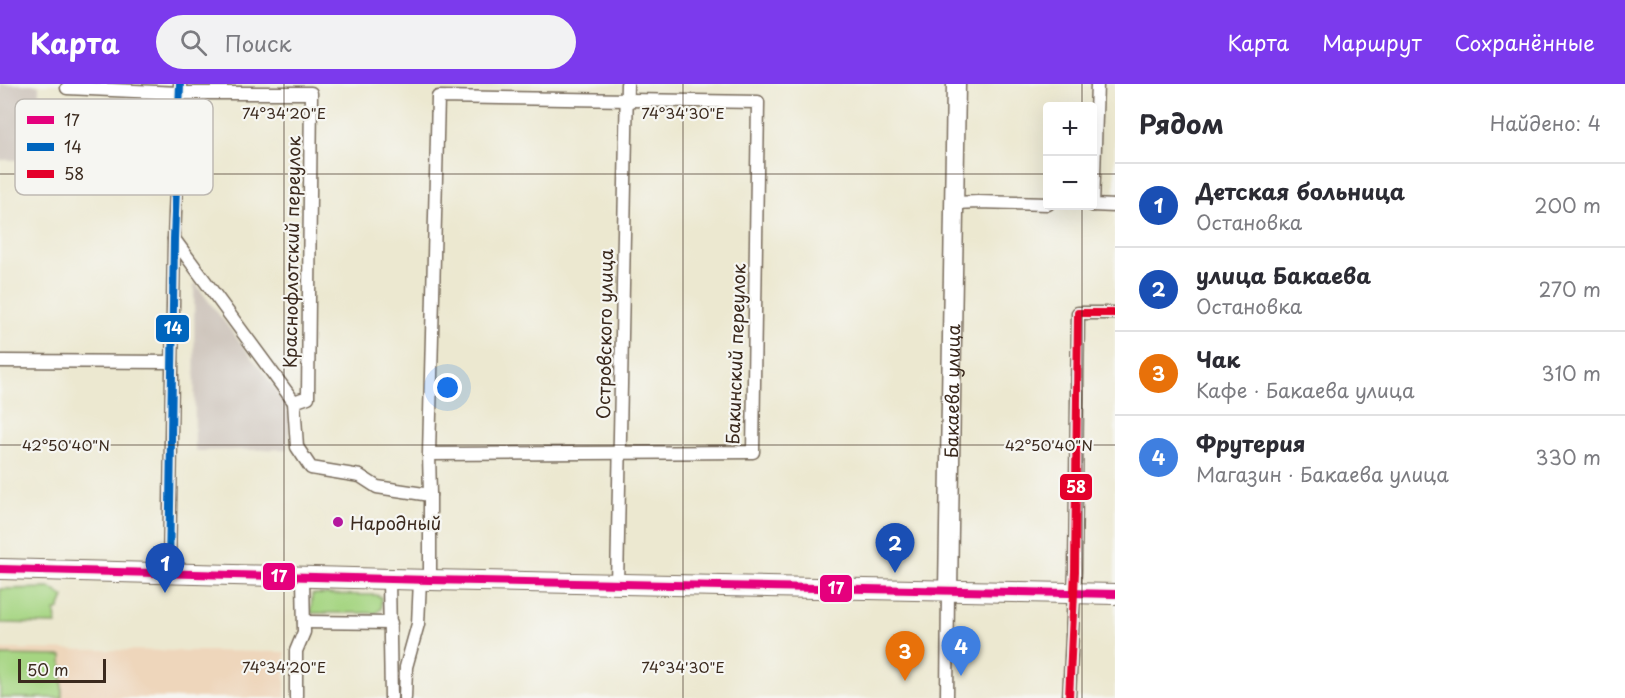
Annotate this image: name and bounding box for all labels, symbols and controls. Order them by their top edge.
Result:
search box [156,15,576,69]
text: Карта [30,21,120,64]
icon: search [177,26,210,59]
text: Поиск [225,26,292,59]
text: Карта [1228,26,1289,58]
text: Маршрут [1322,26,1422,58]
text: Сохранённые [1455,26,1595,58]
legend [15,99,213,195]
text: 74°34'20"E [242,101,326,124]
text: 74°34'30"E [641,101,725,124]
map controls [1043,102,1097,210]
button: + [1043,102,1097,156]
text: Рядом [1139,104,1224,143]
text: 17 [64,107,80,131]
text: Найдено: 4 [1490,108,1601,138]
text: 14 [64,134,82,158]
street label: Краснофлотский переулок [275,135,307,368]
button: − [1043,156,1097,210]
text: 58 [64,161,84,185]
text: Детская больница [1196,174,1405,207]
text: 1 [1154,190,1163,220]
text: 200 m [1534,190,1601,220]
text: Остановка [1196,207,1302,237]
street label: Островского улица [589,248,619,419]
text: улица Бакаева [1196,258,1371,291]
street label: Бакинский переулок [718,263,752,445]
text: 2 [1151,274,1166,304]
text: 270 m [1538,274,1601,304]
text: Остановка [1196,291,1302,321]
line badge: 14 [155,314,190,343]
text: 14 [164,315,182,339]
street label: Бакаева улица [937,323,966,458]
text: Чак [1196,342,1240,375]
text: 3 [1152,358,1165,388]
text: 310 m [1541,358,1601,388]
your location [433,373,462,402]
text: Кафе · Бакаева улица [1196,375,1415,405]
text: Фрутерия [1196,426,1306,459]
text: 42°50'40"N [22,433,110,456]
text: 42°50'40"N [1005,433,1093,456]
text: 4 [1152,442,1165,472]
text: 330 m [1535,442,1601,472]
text: Магазин · Бакаева улица [1196,459,1449,489]
line badge: 58 [1059,473,1093,501]
text: 58 [1066,474,1086,498]
place label: Народный [350,509,441,536]
marker: Народный [331,515,345,529]
pin: 2 [876,524,914,573]
pin: 1 [146,544,184,593]
line badge: 17 [262,562,296,591]
text: 17 [271,563,288,587]
line badge: 17 [819,574,853,603]
text: 17 [828,575,845,599]
pin: 4 [942,626,980,676]
pin: 3 [886,632,924,681]
text: 74°34'20"E [242,655,326,678]
text: 74°34'30"E [641,655,725,678]
scale bar [18,656,106,684]
text: 50 m [27,657,68,681]

